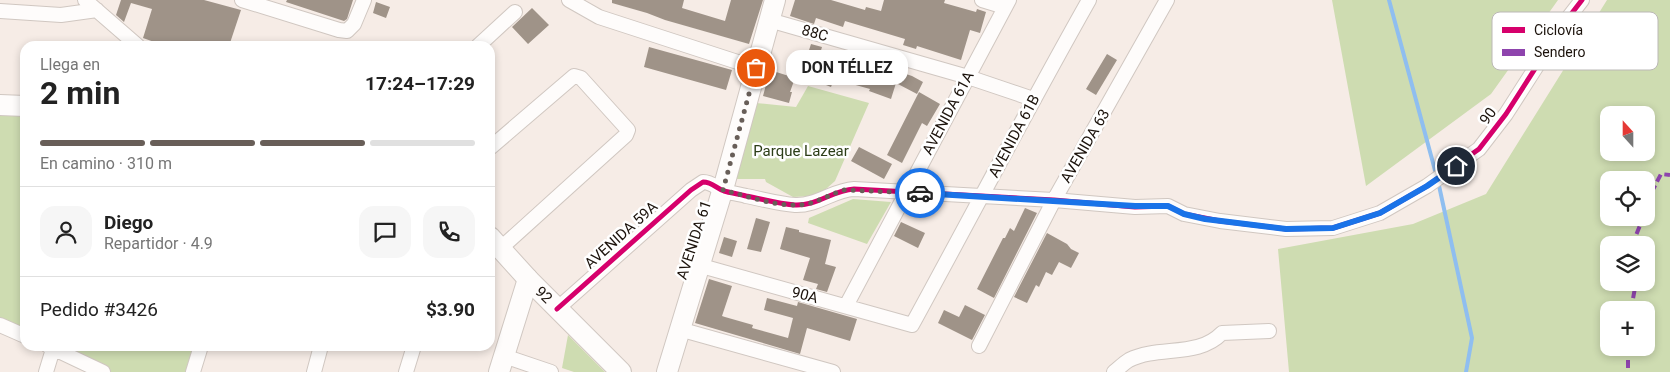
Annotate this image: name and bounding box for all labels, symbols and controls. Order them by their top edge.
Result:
legend [1492,12,1658,70]
street label: 88C [800,21,831,45]
text: Ciclovía [1534,22,1583,38]
text: Sendero [1534,44,1585,60]
pin [735,47,777,89]
callout: DON TÉLLEZ [786,50,908,86]
icon: bag [742,54,770,82]
text: Llega en [40,55,100,74]
text: DON TÉLLEZ [801,58,893,77]
street label: AVENIDA 61A [918,68,978,158]
text: 17:24–17:29 [365,72,475,95]
text: 2 min [40,74,120,112]
street label: AVENIDA 61B [985,91,1043,181]
street label: 90 [1476,104,1500,128]
street label: AVENIDA 63 [1057,106,1113,186]
north arrow [1600,106,1655,161]
map controls [1600,106,1655,356]
park label: Parque Lazear [753,142,849,160]
pin [1435,145,1477,187]
icon: home [1442,152,1470,180]
text: En camino · 310 m [40,154,172,173]
courier [895,168,945,218]
button: locate [1600,171,1655,226]
icon: car [906,179,934,207]
street label: AVENIDA 59A [581,197,661,272]
street label: AVENIDA 61 [673,198,715,282]
button: person [40,206,92,258]
button: chat [359,206,411,258]
button: phone [423,206,475,258]
text: Diego [104,211,153,234]
text: Repartidor · 4.9 [104,234,213,253]
button: layers [1600,236,1655,291]
street label: 92 [531,282,556,307]
street label: 90A [790,283,820,307]
text: Pedido #3426 [40,298,158,321]
text: $3.90 [426,298,475,321]
button: + [1600,301,1655,356]

